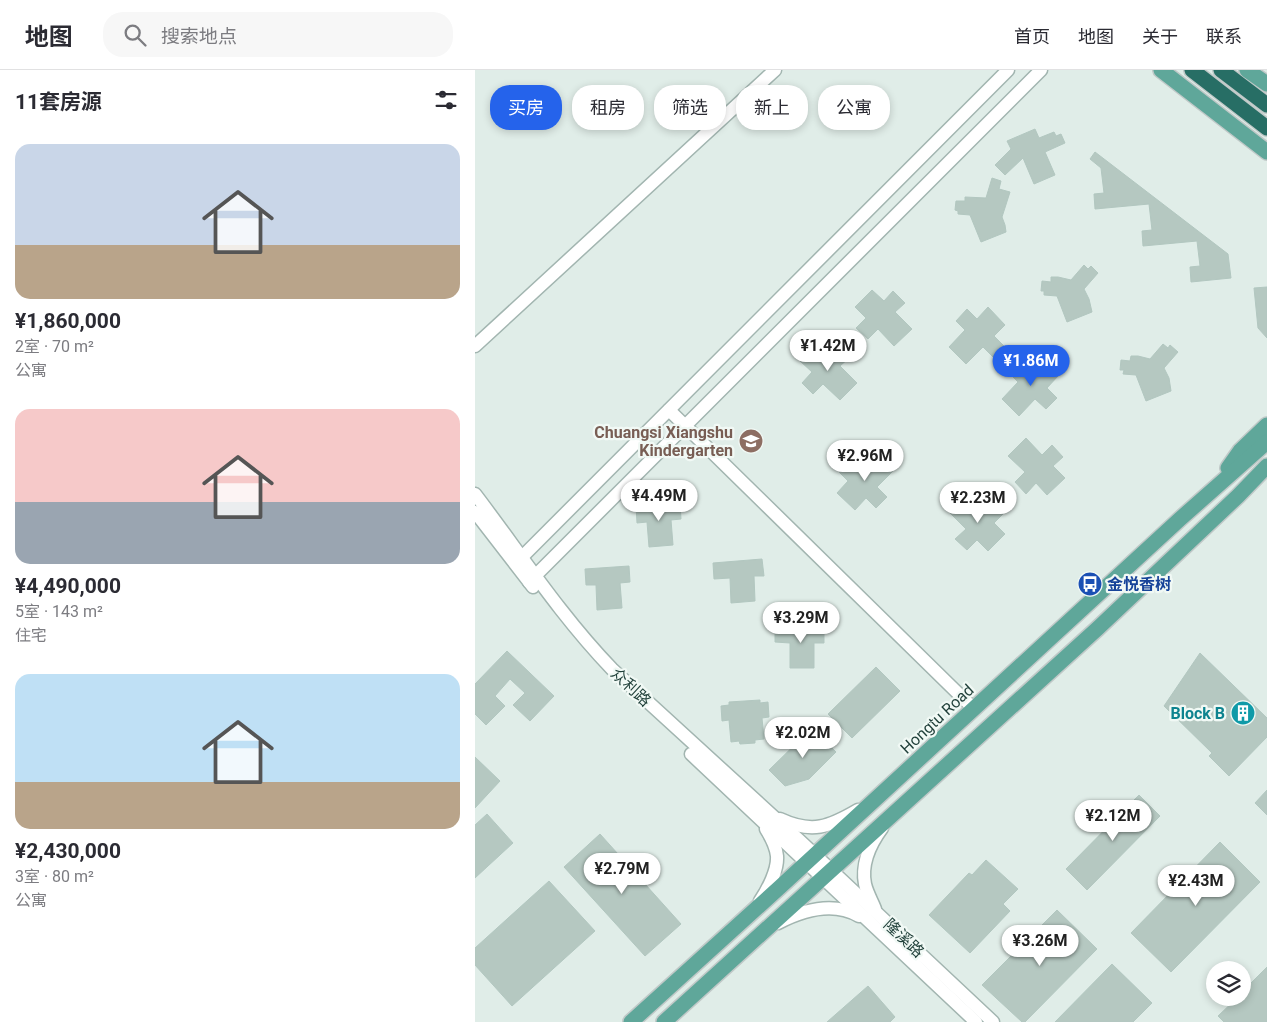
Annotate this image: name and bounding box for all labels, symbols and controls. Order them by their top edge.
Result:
search box [103,12,453,57]
icon: search [121,21,149,49]
text: 地图 [25,23,73,51]
text: 搜索地点 [161,25,237,48]
text: 首页 [1014,26,1050,47]
text: 地图 [1078,26,1114,47]
text: 关于 [1142,26,1178,47]
text: 联系 [1206,26,1242,47]
chip: 买房 [490,85,562,130]
chip: 租房 [572,85,644,130]
chip: 筛选 [654,85,726,130]
chip: 新上 [736,85,808,130]
chip: 公寓 [818,85,890,130]
icon: filters [432,86,460,114]
text: 11套房源 [15,90,102,114]
icon: home [193,177,283,267]
text: ¥1,860,000 [15,309,121,333]
pin: ¥1.42M [787,330,869,372]
text: ¥1.42M [801,336,855,355]
text: 2室 · 70 m² [15,337,94,356]
pin: ¥1.86M [990,344,1072,387]
text: ¥1.86M [1004,351,1058,370]
text: 公寓 [15,361,47,380]
place label: Chuangsi Xiangshu Kindergarten [594,423,733,460]
school or university icon: Chuangsi Xiangshu Kindergarten [738,428,764,454]
pin: ¥2.96M [824,440,906,482]
icon: home [193,442,283,532]
text: ¥2.96M [838,446,892,465]
pin: ¥4.49M [618,480,700,522]
pin: ¥2.23M [937,482,1019,524]
text: ¥4.49M [632,486,686,505]
text: ¥2.23M [951,488,1005,507]
bus stop icon: 金悦香树 [1077,571,1103,597]
text: ¥4,490,000 [15,574,121,598]
place label: 金悦香树 [1107,575,1171,594]
text: 5室 · 143 m² [15,602,103,621]
pin: ¥3.29M [760,602,842,644]
text: ¥3.29M [774,608,828,627]
text: 住宅 [15,626,47,645]
street label: 众利路 [607,664,655,710]
street label: Hongtu Road [896,680,978,758]
building icon: Block B [1230,700,1256,726]
place label: Block B [1170,704,1225,723]
icon: home [193,707,283,797]
pin: ¥2.02M [762,716,844,759]
text: ¥2.02M [776,723,830,742]
pin: ¥2.12M [1072,800,1154,842]
text: ¥2.12M [1086,806,1140,825]
text: ¥2,430,000 [15,839,121,863]
pin: ¥2.79M [581,852,663,895]
text: ¥2.79M [595,859,649,878]
pin: ¥2.43M [1155,864,1237,907]
text: 3室 · 80 m² [15,867,94,886]
text: ¥2.43M [1169,871,1223,890]
text: 公寓 [15,891,47,910]
street label: 隆溪路 [880,915,928,961]
pin: ¥3.26M [999,924,1081,967]
text: ¥3.26M [1013,931,1067,950]
map controls [1206,961,1251,1006]
button: layers [1206,961,1251,1006]

